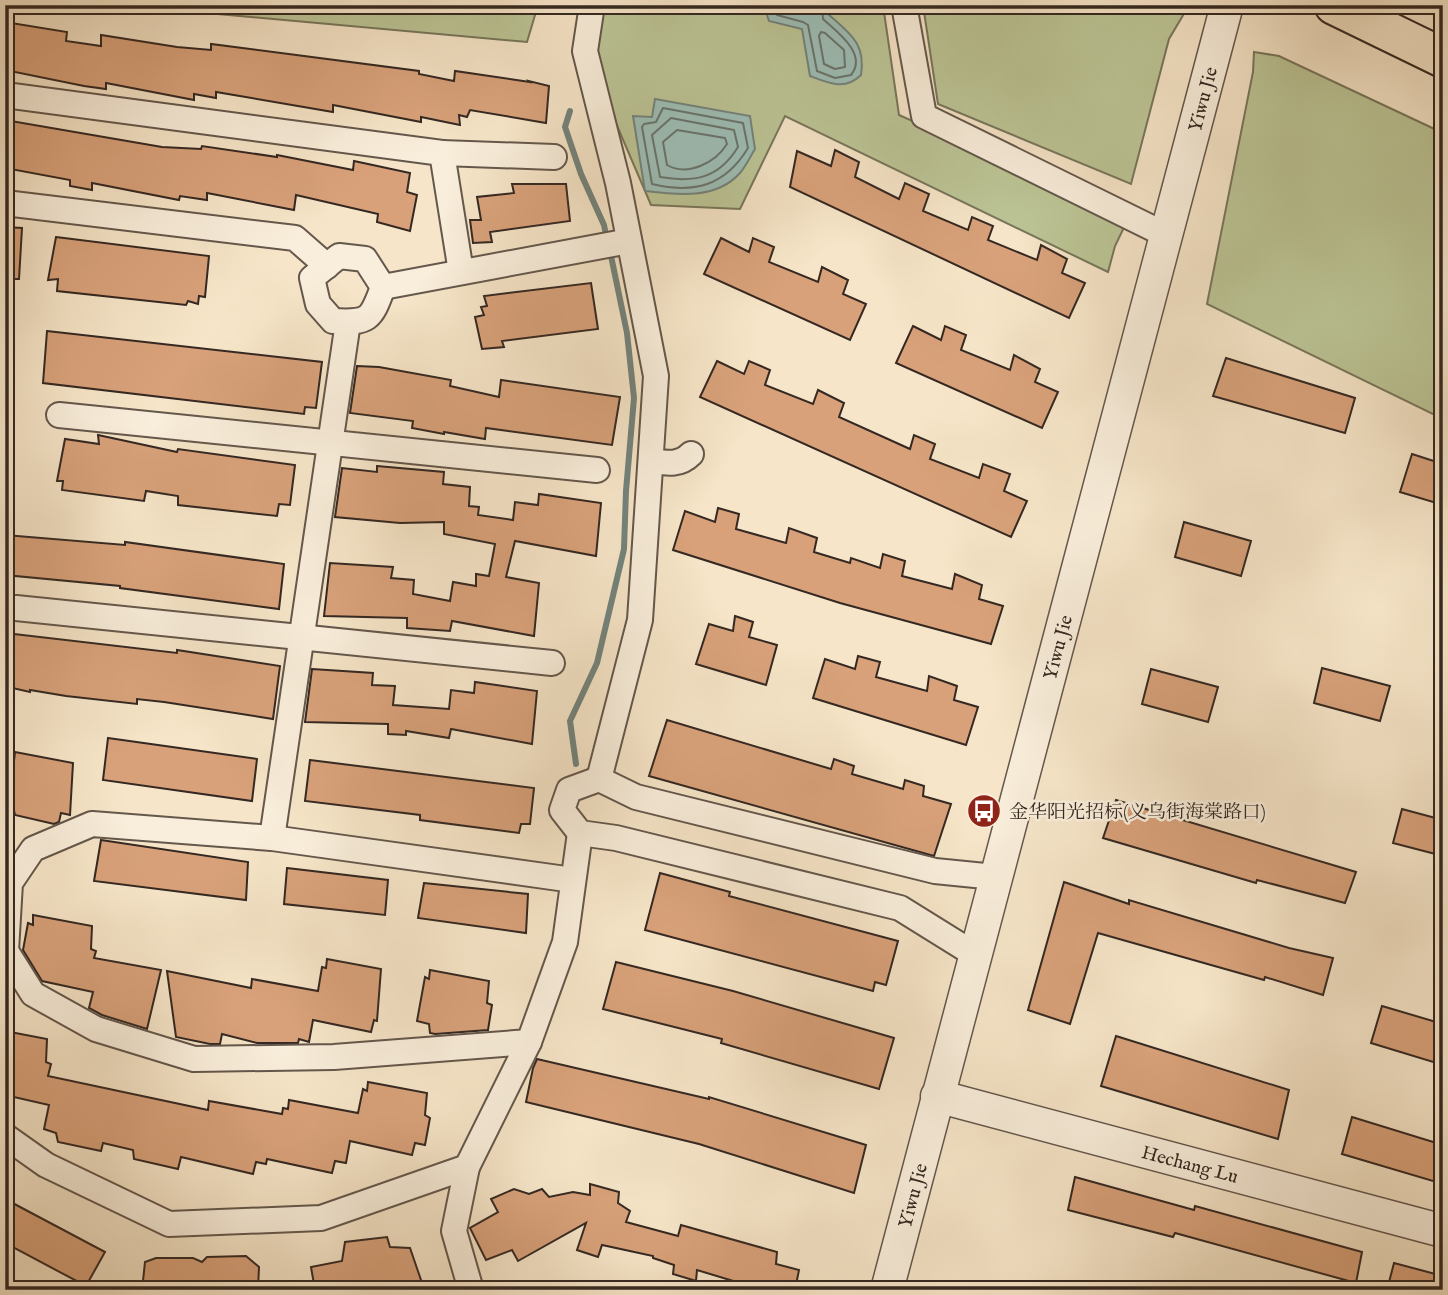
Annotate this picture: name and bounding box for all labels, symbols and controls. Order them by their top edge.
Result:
street label: Yiwu Jie [1184,64,1224,134]
street label: Yiwu Jie [1039,612,1079,683]
bus stop icon: 金华阳光招标(义乌街海棠路口) [965,792,1003,830]
place label: 金华阳光招标(义乌街海棠路口) [1009,801,1266,825]
street label: Hechang Lu [1139,1141,1241,1190]
street label: Yiwu Jie [894,1161,934,1231]

